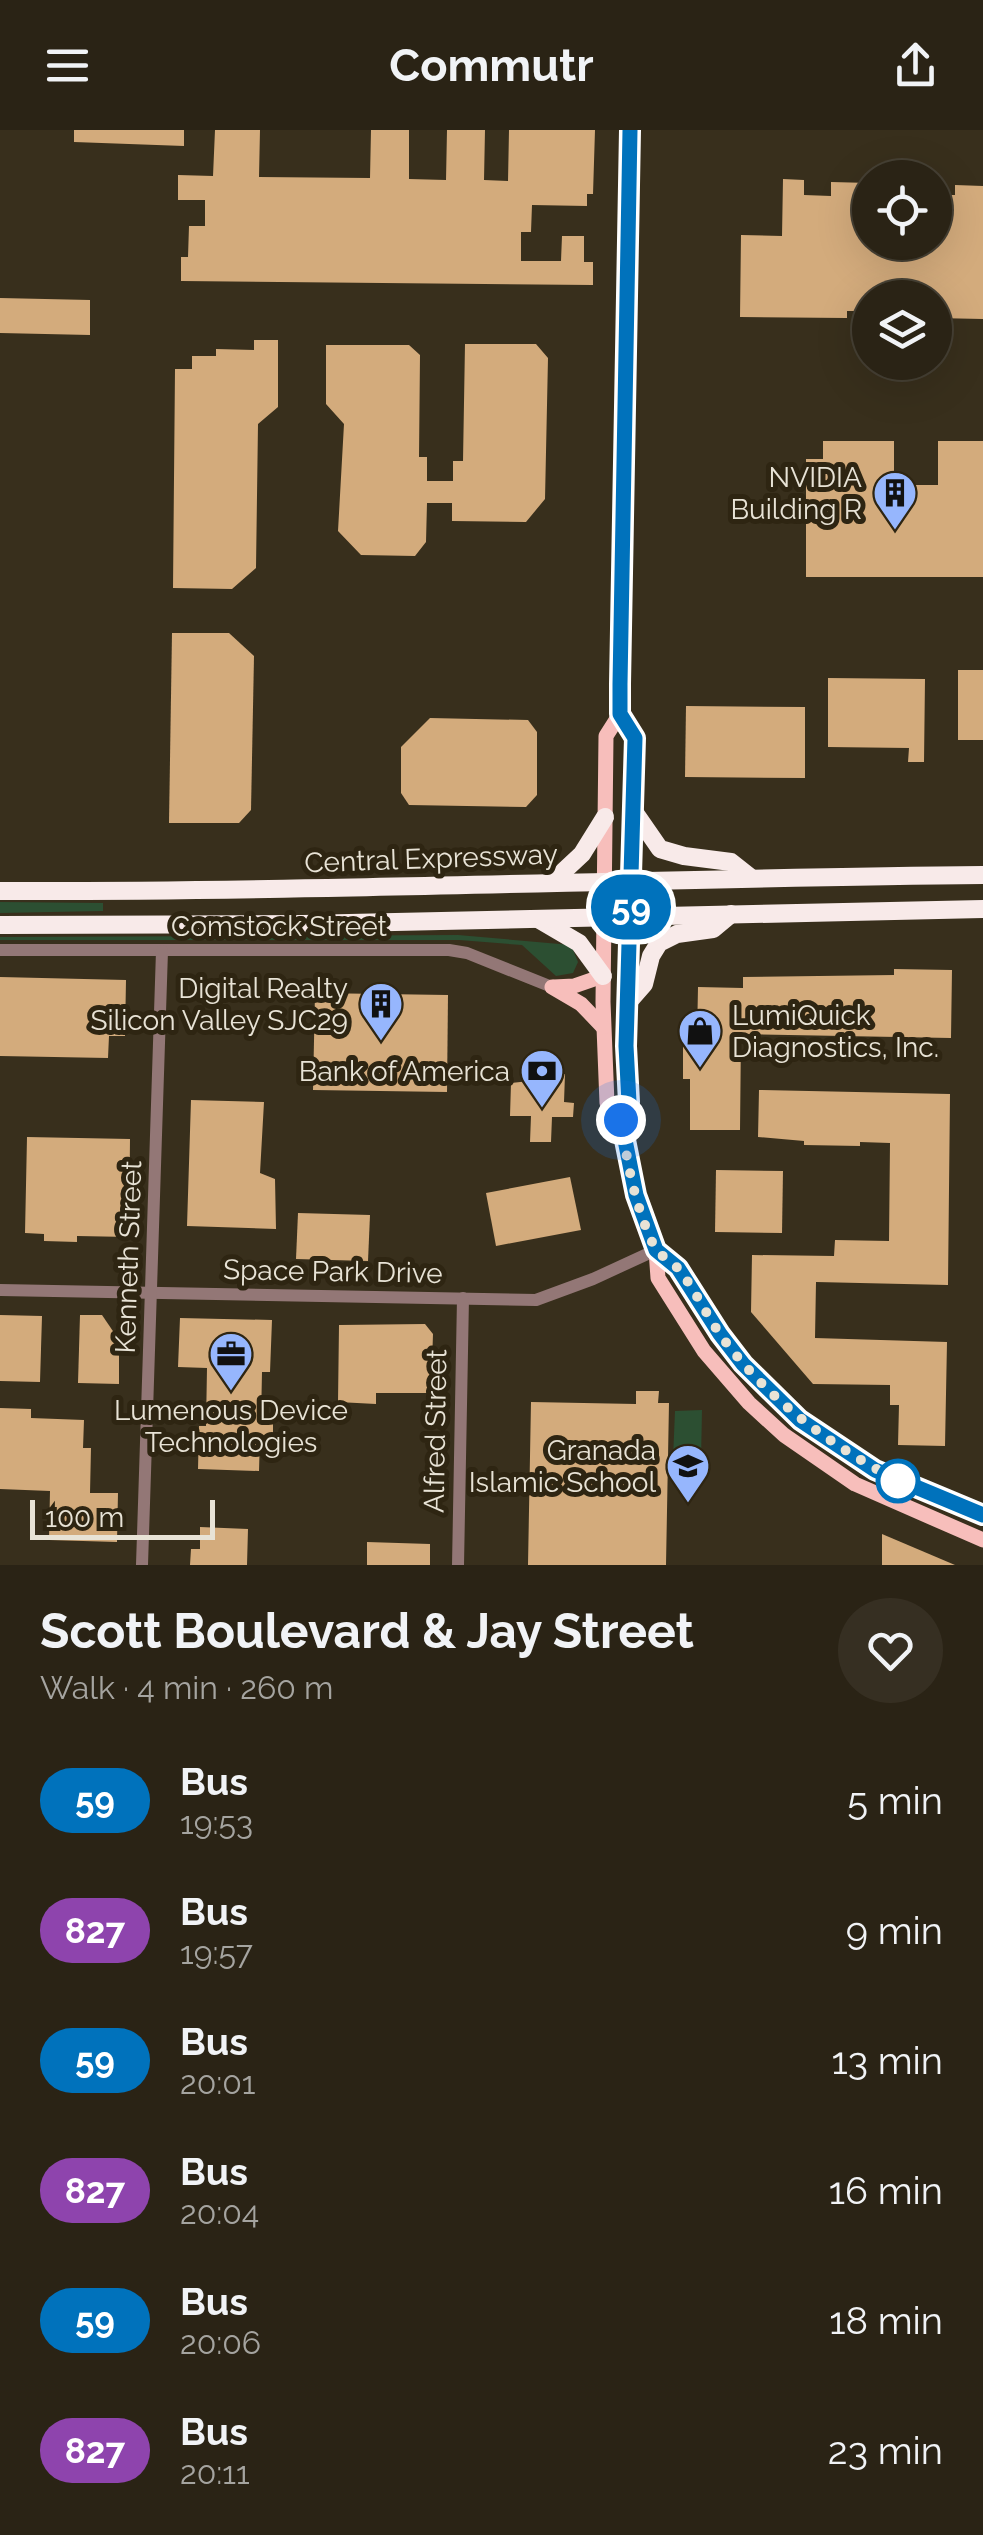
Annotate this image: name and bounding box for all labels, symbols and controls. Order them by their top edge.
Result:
icon: menu [40,38,95,93]
icon: share [888,38,943,93]
text: Commutr [389,39,594,92]
map controls [852,160,952,380]
button: locate [852,160,952,260]
button: layers [852,280,952,380]
place label: NVIDIA Building R [730,461,862,526]
building icon: NVIDIA Building R [872,470,918,531]
street label: Central Expressway [304,838,558,879]
line badge: 59 [586,874,676,940]
text: 59 [611,887,651,928]
street label: Comstock Street [171,910,388,943]
place label: Digital Realty Silicon Valley SJC29 [90,972,348,1037]
building icon: Digital Realty Silicon Valley SJC29 [358,981,404,1042]
place label: LumiQuick Diagnostics, Inc. [732,999,939,1064]
shop icon: LumiQuick Diagnostics, Inc. [677,1008,723,1069]
bank icon: Bank of America [519,1048,565,1109]
place label: Bank of America [299,1055,510,1088]
your location [596,1095,646,1145]
street label: Kenneth Street [109,1159,148,1354]
street label: Space Park Drive [223,1253,443,1290]
office icon: Lumenous Device Technologies [208,1331,254,1392]
street label: Alfred Street [418,1348,453,1513]
place label: Lumenous Device Technologies [114,1394,348,1459]
place label: Granada Islamic School [469,1434,656,1499]
school or university icon: Granada Islamic School [665,1443,711,1504]
unlabelled marker [877,1460,919,1502]
scale bar [30,1495,215,1540]
text: 100 m [45,1501,124,1534]
button: heart [838,1598,943,1703]
text: Scott Boulevard & Jay Street [40,1603,694,1659]
text: Walk · 4 min · 260 m [40,1669,333,1706]
text: Bus [180,1759,248,1804]
text: 5 min [847,1778,943,1823]
text: 59 [75,1780,115,1821]
text: 19:53 [180,1804,253,1841]
text: Bus [180,1889,248,1934]
text: 9 min [846,1908,943,1953]
text: 827 [65,1910,125,1951]
text: 19:57 [180,1934,253,1971]
text: Bus [180,2019,248,2064]
text: 13 min [831,2038,943,2083]
text: 59 [75,2040,115,2081]
text: 20:01 [180,2064,256,2101]
text: Bus [180,2149,248,2194]
text: 16 min [829,2168,943,2213]
text: 827 [65,2170,125,2211]
text: 20:04 [180,2194,259,2231]
text: Bus [180,2279,248,2324]
text: 18 min [829,2298,943,2343]
text: 59 [75,2300,115,2341]
text: 20:06 [180,2324,261,2361]
text: Bus [180,2409,248,2454]
text: 23 min [828,2428,943,2473]
text: 827 [65,2430,125,2471]
text: 20:11 [180,2454,250,2491]

